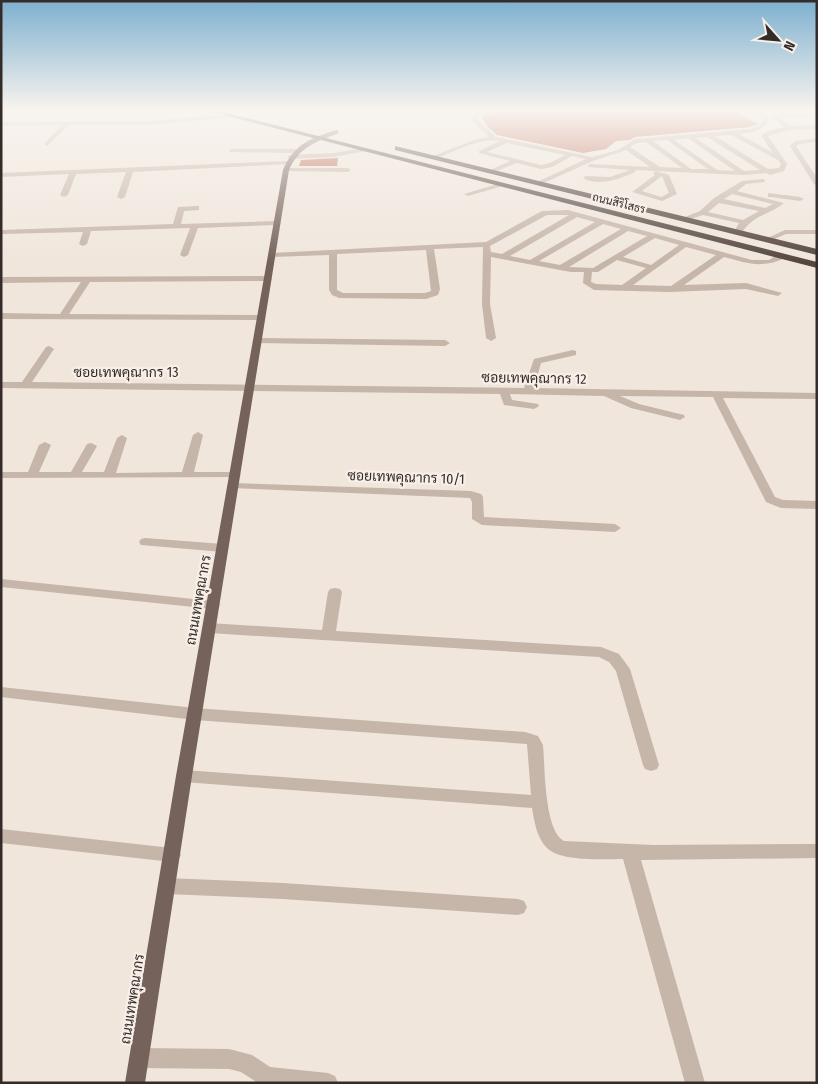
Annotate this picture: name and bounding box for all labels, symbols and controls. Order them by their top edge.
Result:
north arrow [753,15,803,65]
text: N [780,38,799,53]
street label: ถนนสิริโสธร [591,189,647,216]
street label: ซอยเทพคุณากร 13 [73,364,179,382]
street label: ซอยเทพคุณากร 12 [481,369,587,389]
street label: ซอยเทพคุณากร 10/1 [347,467,465,489]
street label: ถนนเทพคุณากร [182,553,216,647]
street label: ถนนเทพคุณากร [117,952,149,1046]

